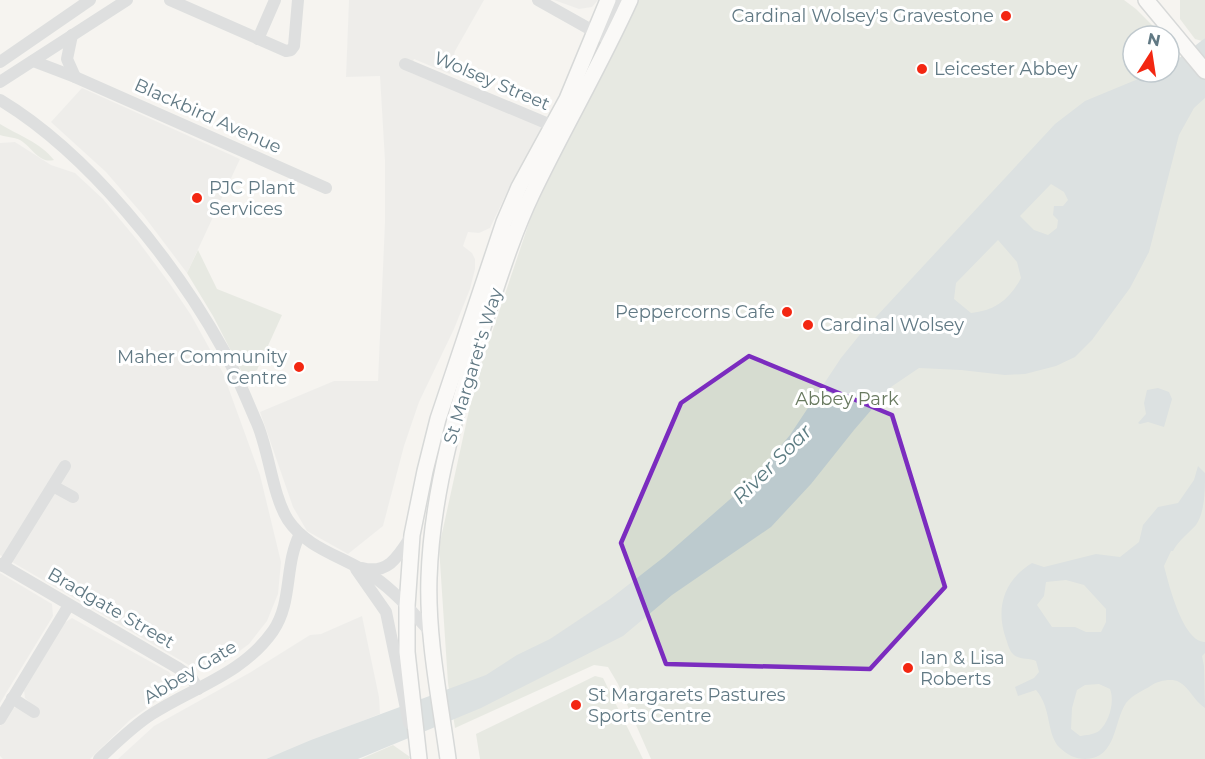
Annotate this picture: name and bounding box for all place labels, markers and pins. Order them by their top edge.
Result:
place label: Cardinal Wolsey's Gravestone [732,5,994,27]
marker: Cardinal Wolsey's Gravestone [999,9,1013,23]
place label: Leicester Abbey [934,58,1078,80]
marker: Leicester Abbey [915,62,929,76]
place label: PJC Plant Services [209,177,296,220]
marker: PJC Plant Services [190,191,204,205]
place label: Peppercorns Cafe [615,301,775,323]
marker: Peppercorns Cafe [780,305,794,319]
place label: Cardinal Wolsey [820,314,964,336]
marker: Cardinal Wolsey [801,318,815,332]
place label: Maher Community Centre [117,346,287,389]
marker: Maher Community Centre [292,360,306,374]
place label: Ian & Lisa Roberts [920,647,1005,690]
marker: Ian & Lisa Roberts [901,661,915,675]
place label: St Margarets Pastures Sports Centre [588,684,786,727]
marker: St Margarets Pastures Sports Centre [569,698,583,712]

